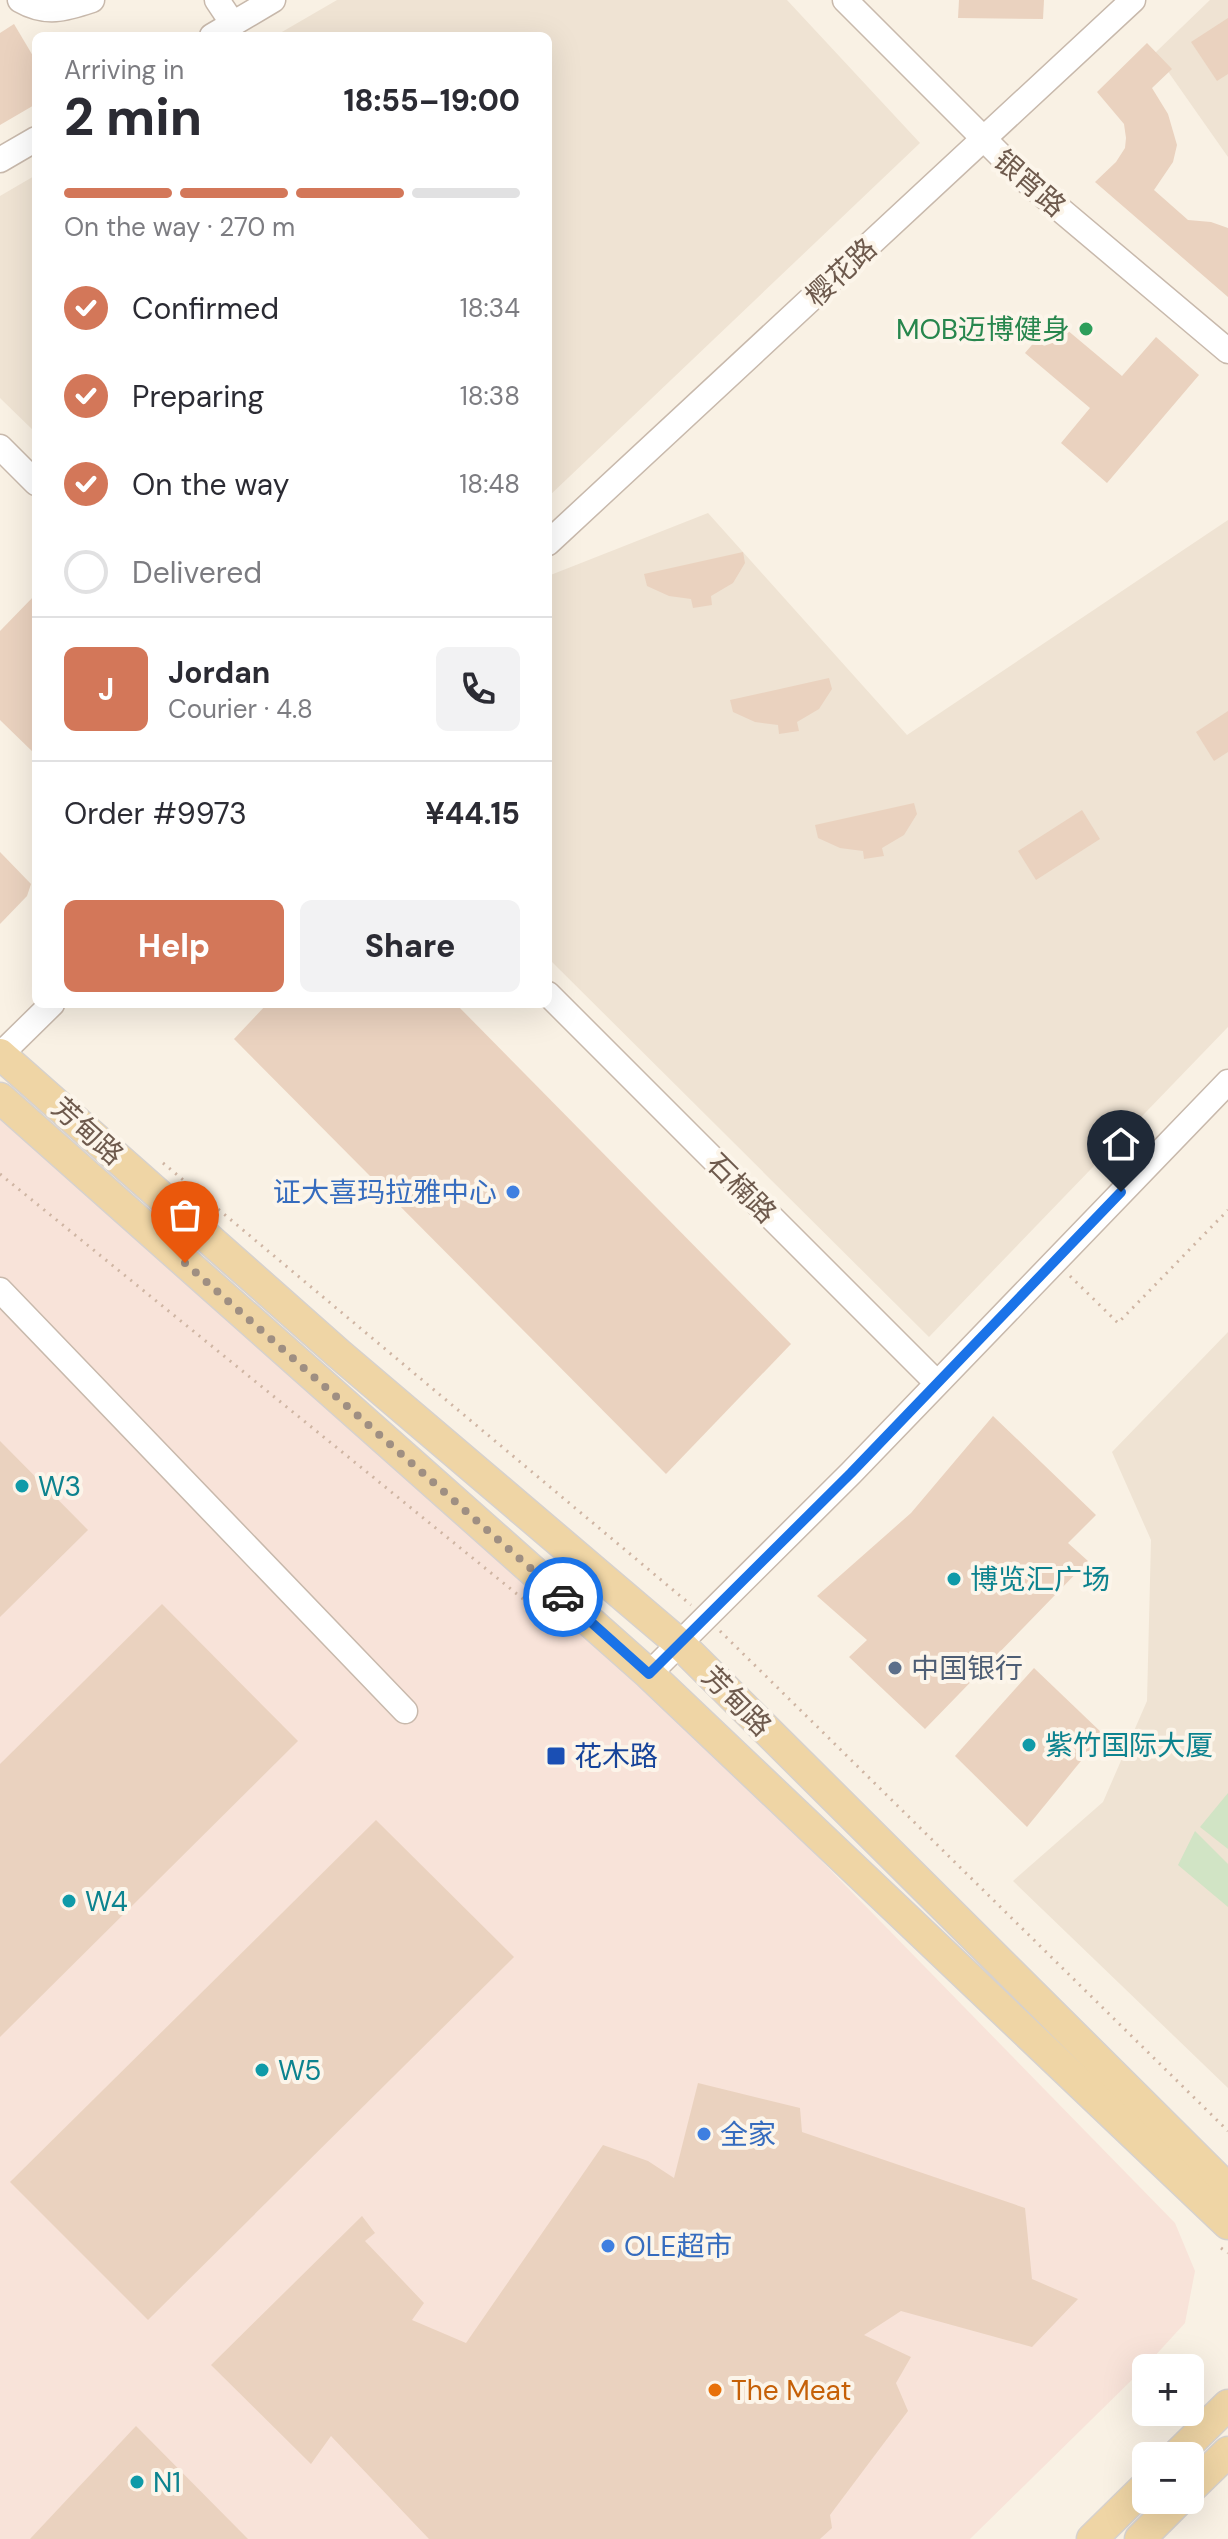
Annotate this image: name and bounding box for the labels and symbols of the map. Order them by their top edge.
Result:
street label: 银宵路 [986,142,1074,225]
street label: 樱花路 [798,230,885,315]
place label: MOB迈博健身 [896,311,1070,348]
marker: MOB迈博健身 [1077,320,1095,338]
street label: 芳甸路 [44,1090,131,1173]
pin [1087,1110,1155,1192]
street label: 石楠路 [699,1146,784,1231]
place label: 证大喜玛拉雅中心 [273,1174,497,1211]
pin [151,1181,219,1263]
marker: 证大喜玛拉雅中心 [504,1183,522,1201]
place label: W3 [38,1468,81,1505]
marker: W3 [13,1477,31,1495]
courier [523,1557,603,1637]
place label: 博览汇广场 [970,1561,1110,1598]
marker: 博览汇广场 [945,1570,963,1588]
place label: 中国银行 [911,1650,1023,1687]
street label: 芳甸路 [694,1659,779,1744]
marker: 中国银行 [886,1659,904,1677]
place label: 紫竹国际大厦 [1045,1727,1213,1764]
marker: 紫竹国际大厦 [1020,1736,1038,1754]
place label: 花木路 [574,1738,658,1775]
marker: 花木路 [545,1745,567,1767]
place label: W4 [85,1883,128,1920]
marker: W4 [60,1892,78,1910]
place label: W5 [278,2052,321,2089]
marker: W5 [253,2061,271,2079]
place label: 全家 [720,2116,776,2153]
marker: 全家 [695,2125,713,2143]
place label: OLE超市 [624,2228,732,2265]
marker: OLE超市 [599,2237,617,2255]
place label: The Meat [731,2372,851,2409]
marker: The Meat [706,2381,724,2399]
place label: N1 [153,2464,181,2501]
marker: N1 [128,2473,146,2491]

